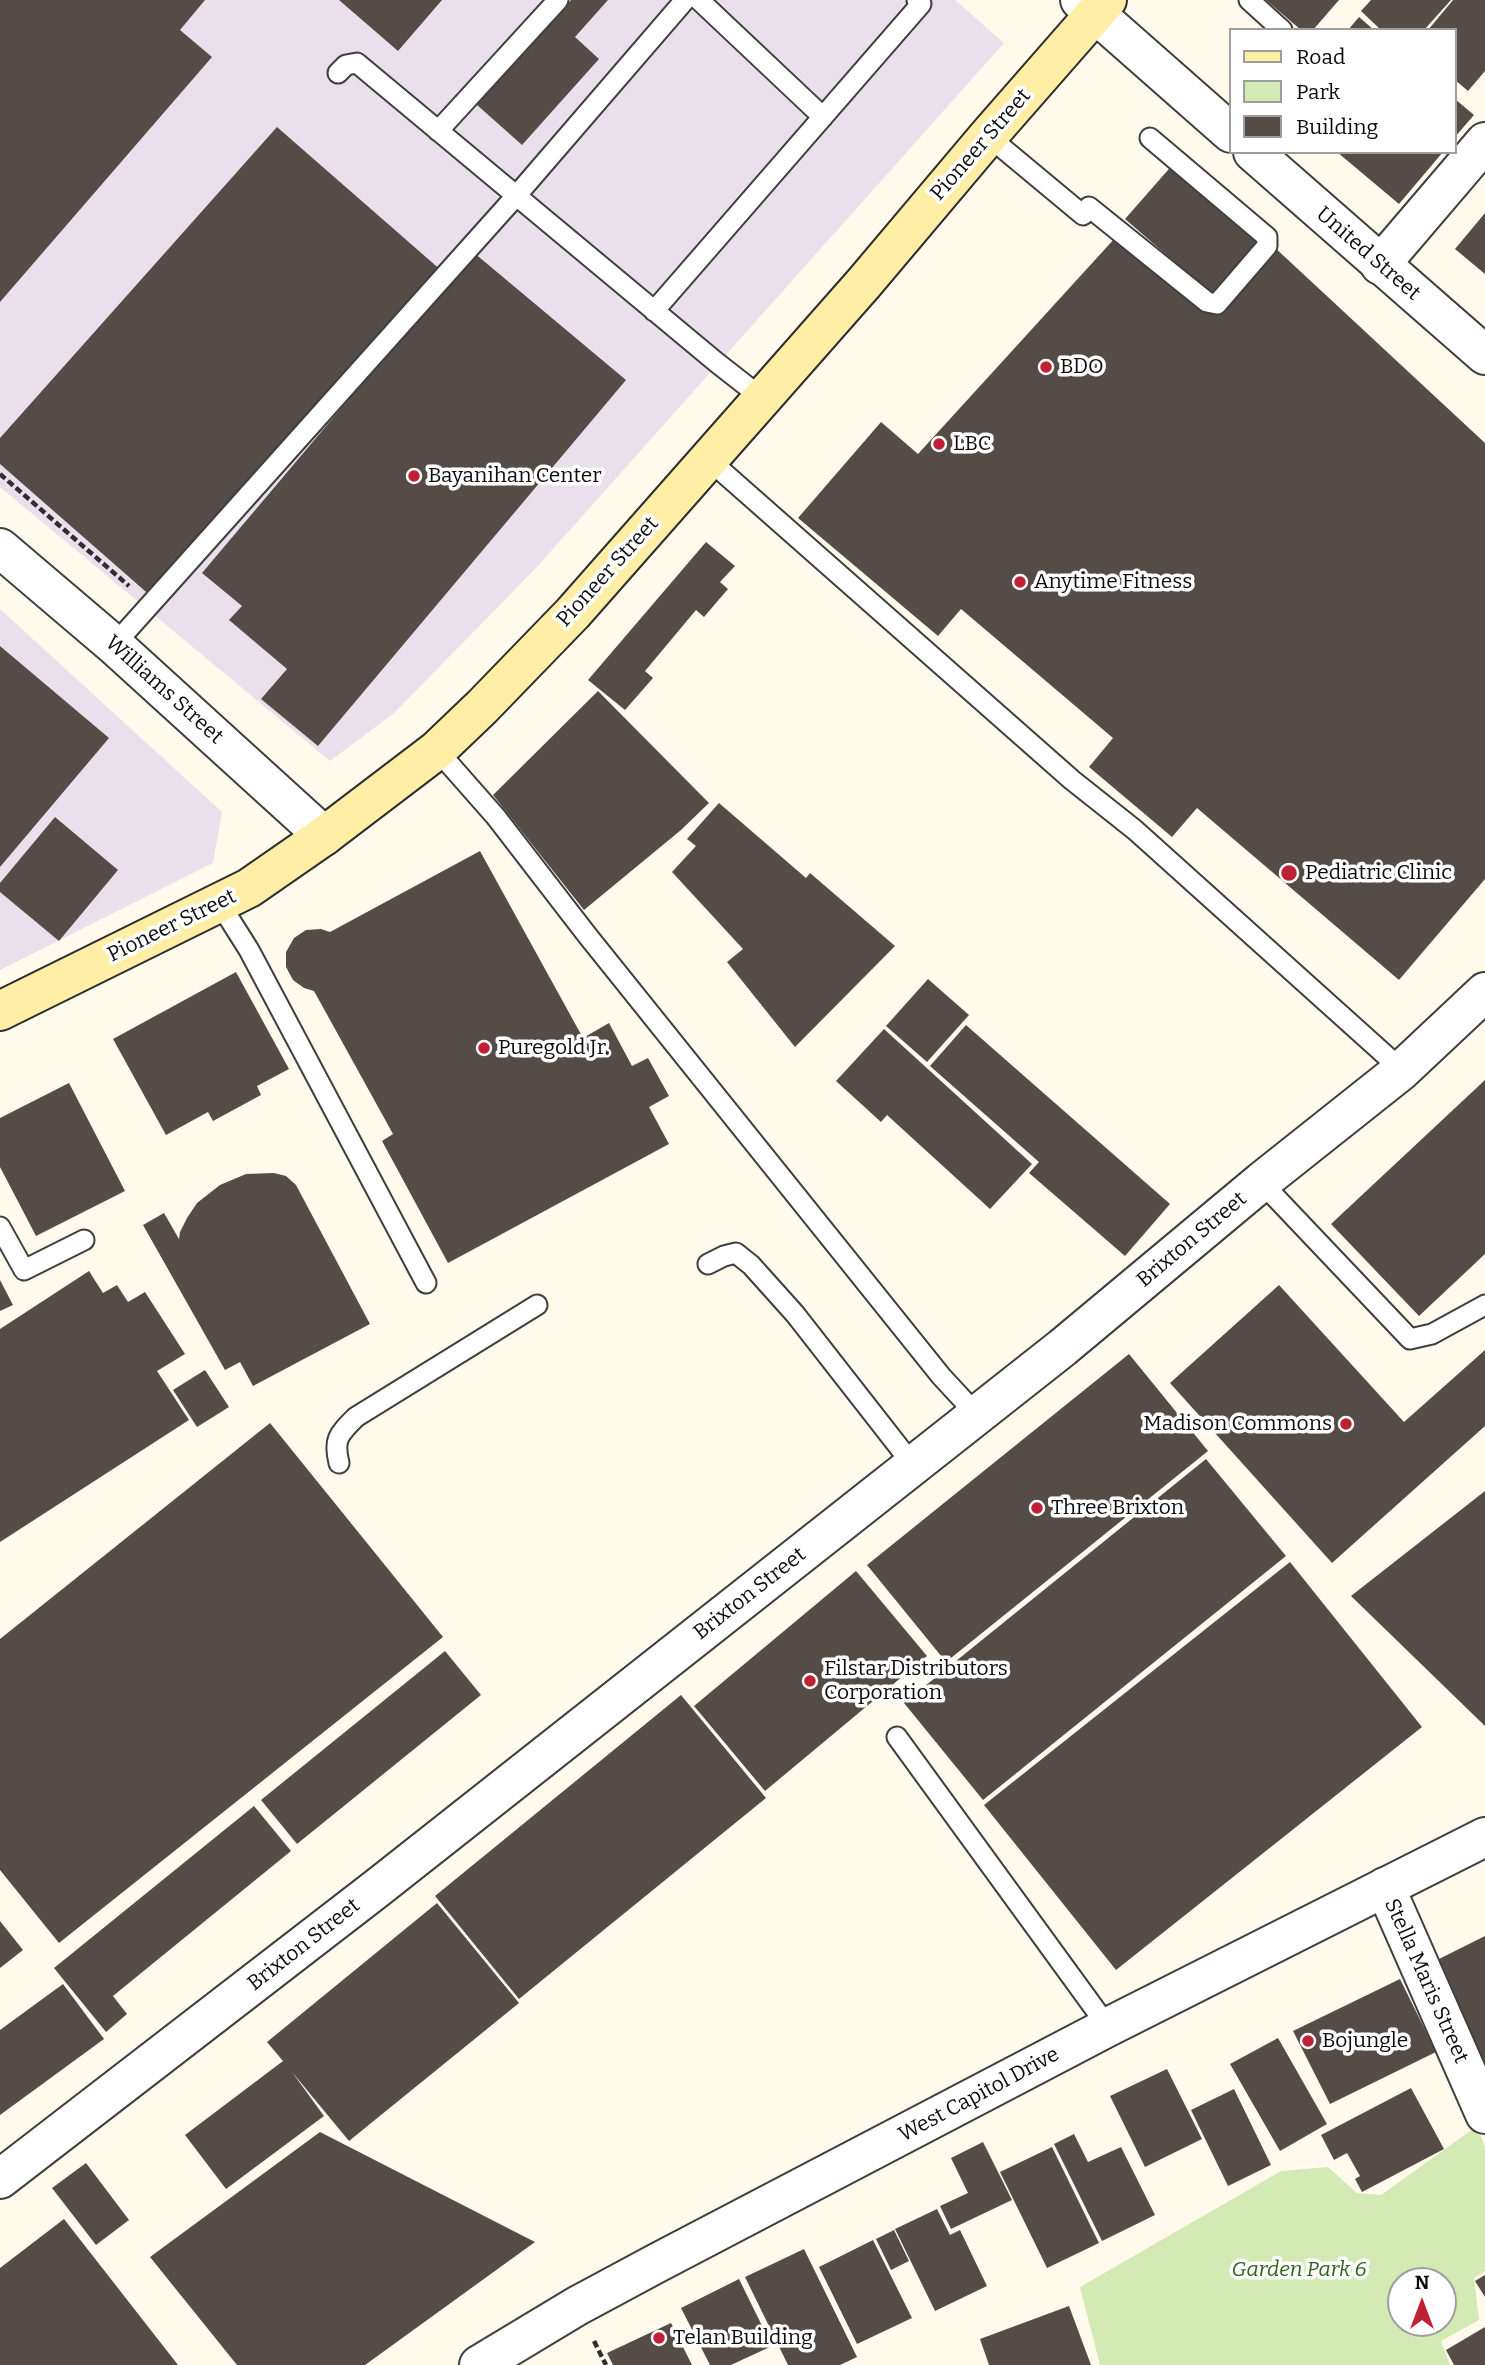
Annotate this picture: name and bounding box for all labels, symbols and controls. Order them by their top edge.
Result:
legend [1230,28,1457,154]
text: Road [1296,44,1345,70]
text: Park [1296,79,1340,105]
street label: Pioneer Street [926,84,1036,206]
text: Building [1296,114,1378,140]
street label: United Street [1311,202,1425,306]
place label: BDO [1060,354,1104,380]
marker: BDO [1038,359,1054,375]
place label: LBC [953,431,991,457]
marker: LBC [931,436,947,452]
place label: Bayanihan Center [428,463,602,489]
marker: Bayanihan Center [406,468,422,484]
street label: Pioneer Street [552,512,664,632]
place label: Anytime Fitness [1034,569,1192,595]
marker: Anytime Fitness [1012,574,1028,590]
street label: Williams Street [100,630,228,750]
place label: Pediatric Clinic [1305,860,1452,886]
marker: Pediatric Clinic [1279,863,1299,883]
street label: Pioneer Street [104,884,240,968]
place label: Puregold Jr. [498,1035,609,1061]
marker: Puregold Jr. [476,1040,492,1056]
street label: Brixton Street [1132,1187,1252,1293]
place label: Madison Commons [1143,1411,1332,1437]
marker: Madison Commons [1338,1416,1354,1432]
place label: Three Brixton [1051,1495,1184,1521]
marker: Three Brixton [1029,1500,1045,1516]
street label: Brixton Street [689,1542,811,1646]
place label: Filstar Distributors Corporation [824,1656,1008,1706]
marker: Filstar Distributors Corporation [802,1673,818,1689]
street label: Brixton Street [243,1893,365,1997]
street label: Stella Maris Street [1378,1895,1474,2067]
place label: Bojungle [1322,2028,1408,2054]
marker: Bojungle [1300,2033,1316,2049]
street label: West Capitol Drive [894,2042,1064,2148]
park label: Garden Park 6 [1231,2257,1367,2283]
north arrow [1387,2267,1457,2337]
text: N [1415,2271,1429,2294]
place label: Telan Building [673,2325,813,2351]
marker: Telan Building [651,2330,667,2346]

